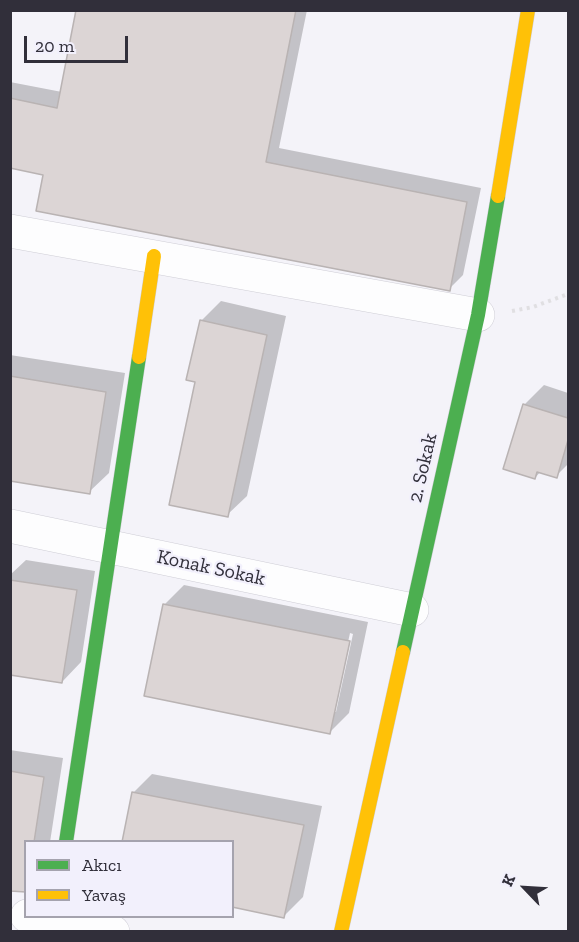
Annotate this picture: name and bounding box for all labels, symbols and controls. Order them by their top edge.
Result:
scale bar [27,24,130,62]
text: 20 m [35,35,74,57]
street label: 2. Sokak [403,431,443,505]
street label: Konak Sokak [155,545,267,591]
legend [24,840,234,918]
text: Akıcı [82,854,121,876]
north arrow [495,858,555,918]
text: K [497,871,519,889]
text: Yavaş [82,884,126,906]

